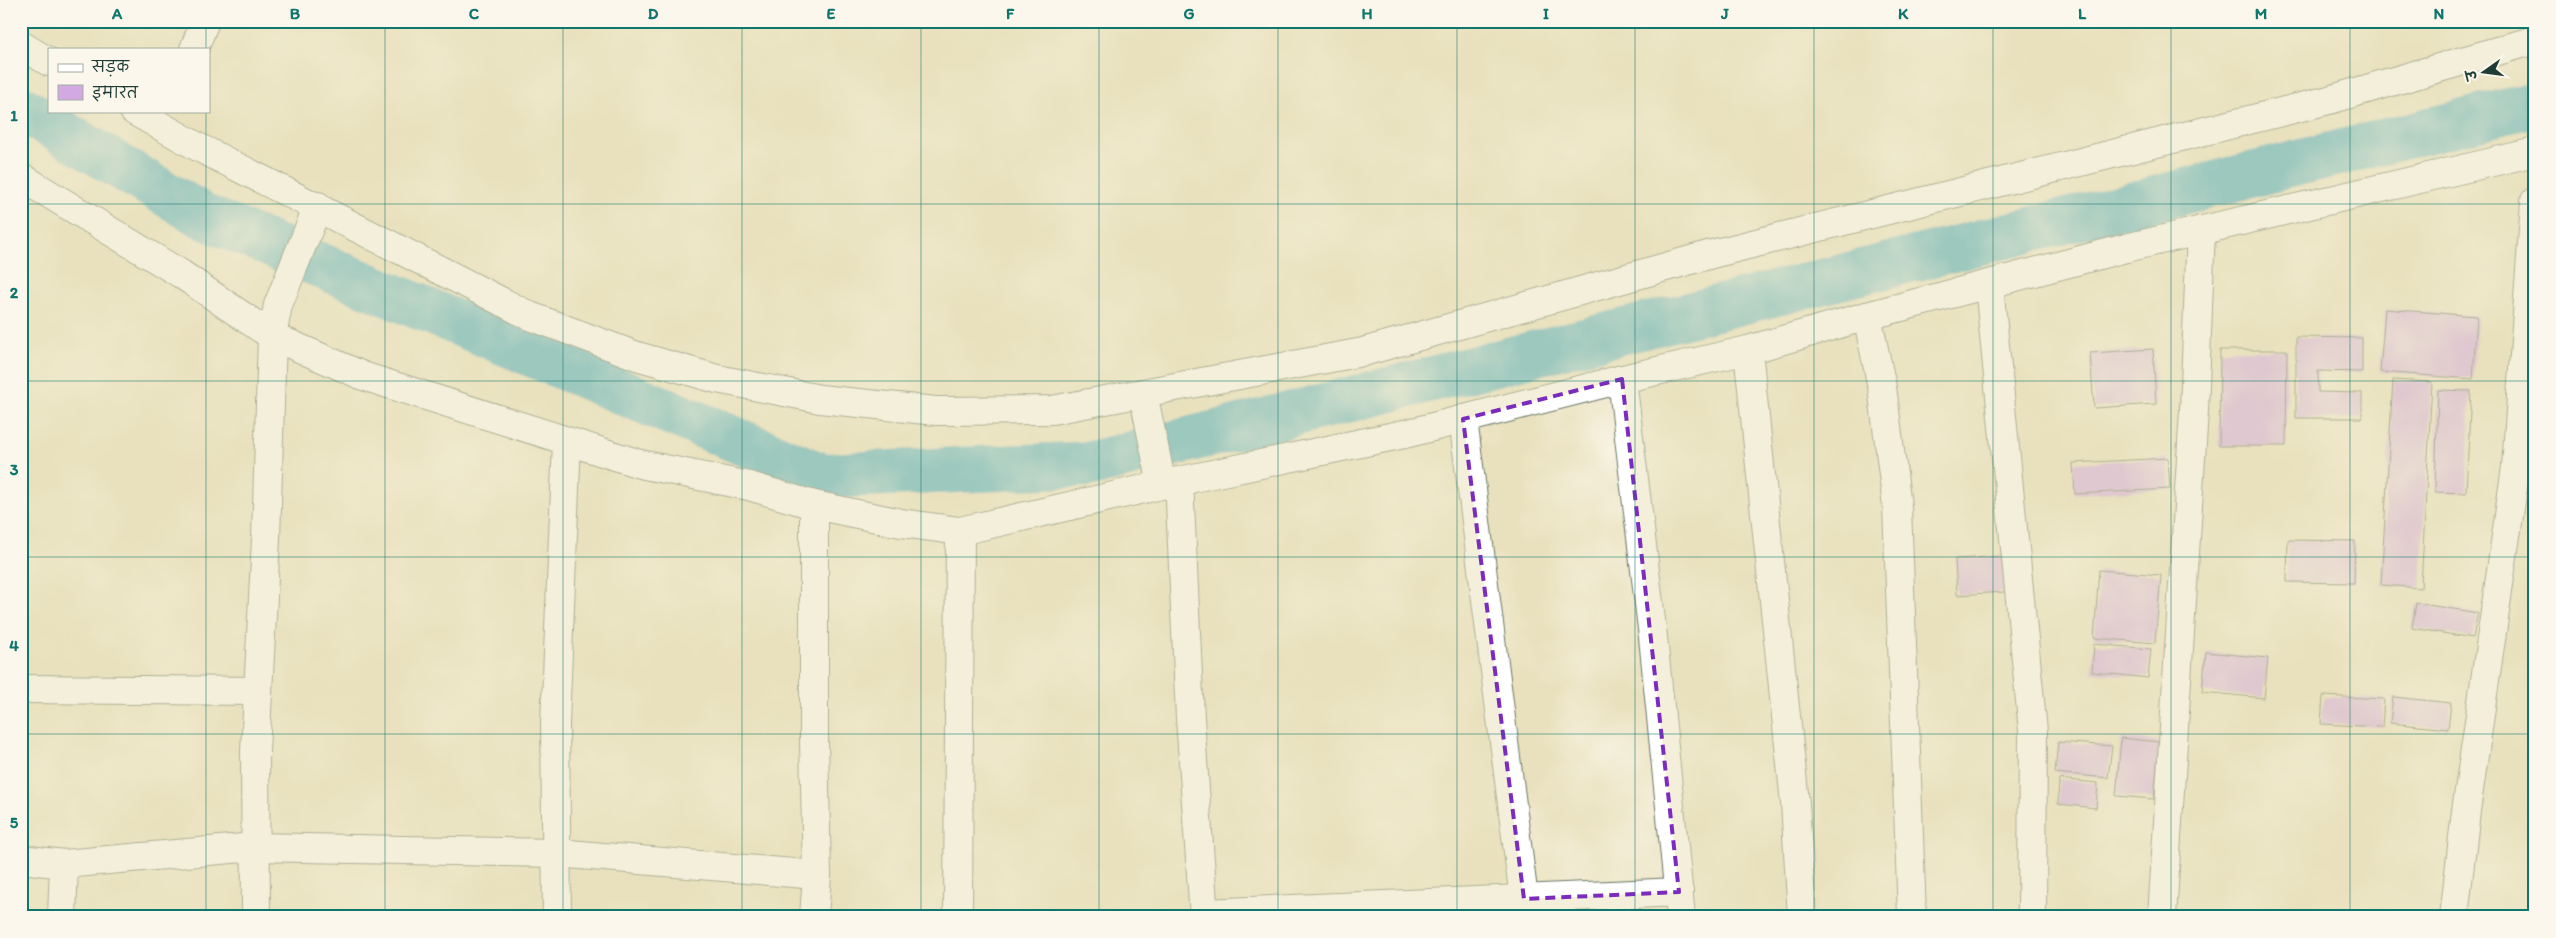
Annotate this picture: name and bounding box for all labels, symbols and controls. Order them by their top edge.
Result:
text: A [111,4,123,23]
text: B [290,4,301,23]
text: C [469,4,480,23]
text: D [648,4,659,23]
text: E [827,4,836,23]
text: F [1006,4,1015,23]
text: G [1183,4,1195,23]
text: H [1361,4,1373,23]
text: I [1543,4,1549,23]
text: J [1720,4,1729,23]
text: K [1898,4,1909,23]
text: L [2078,4,2087,23]
text: M [2255,4,2267,23]
text: N [2434,4,2444,23]
legend [48,48,210,112]
north arrow [2458,48,2508,98]
text: सड़क [91,58,130,77]
text: उ [2462,67,2482,84]
text: इमारत [92,84,139,102]
text: 1 [10,106,18,125]
text: 2 [10,283,19,302]
text: 3 [10,460,19,479]
text: 4 [9,636,19,655]
text: 5 [10,813,19,832]

